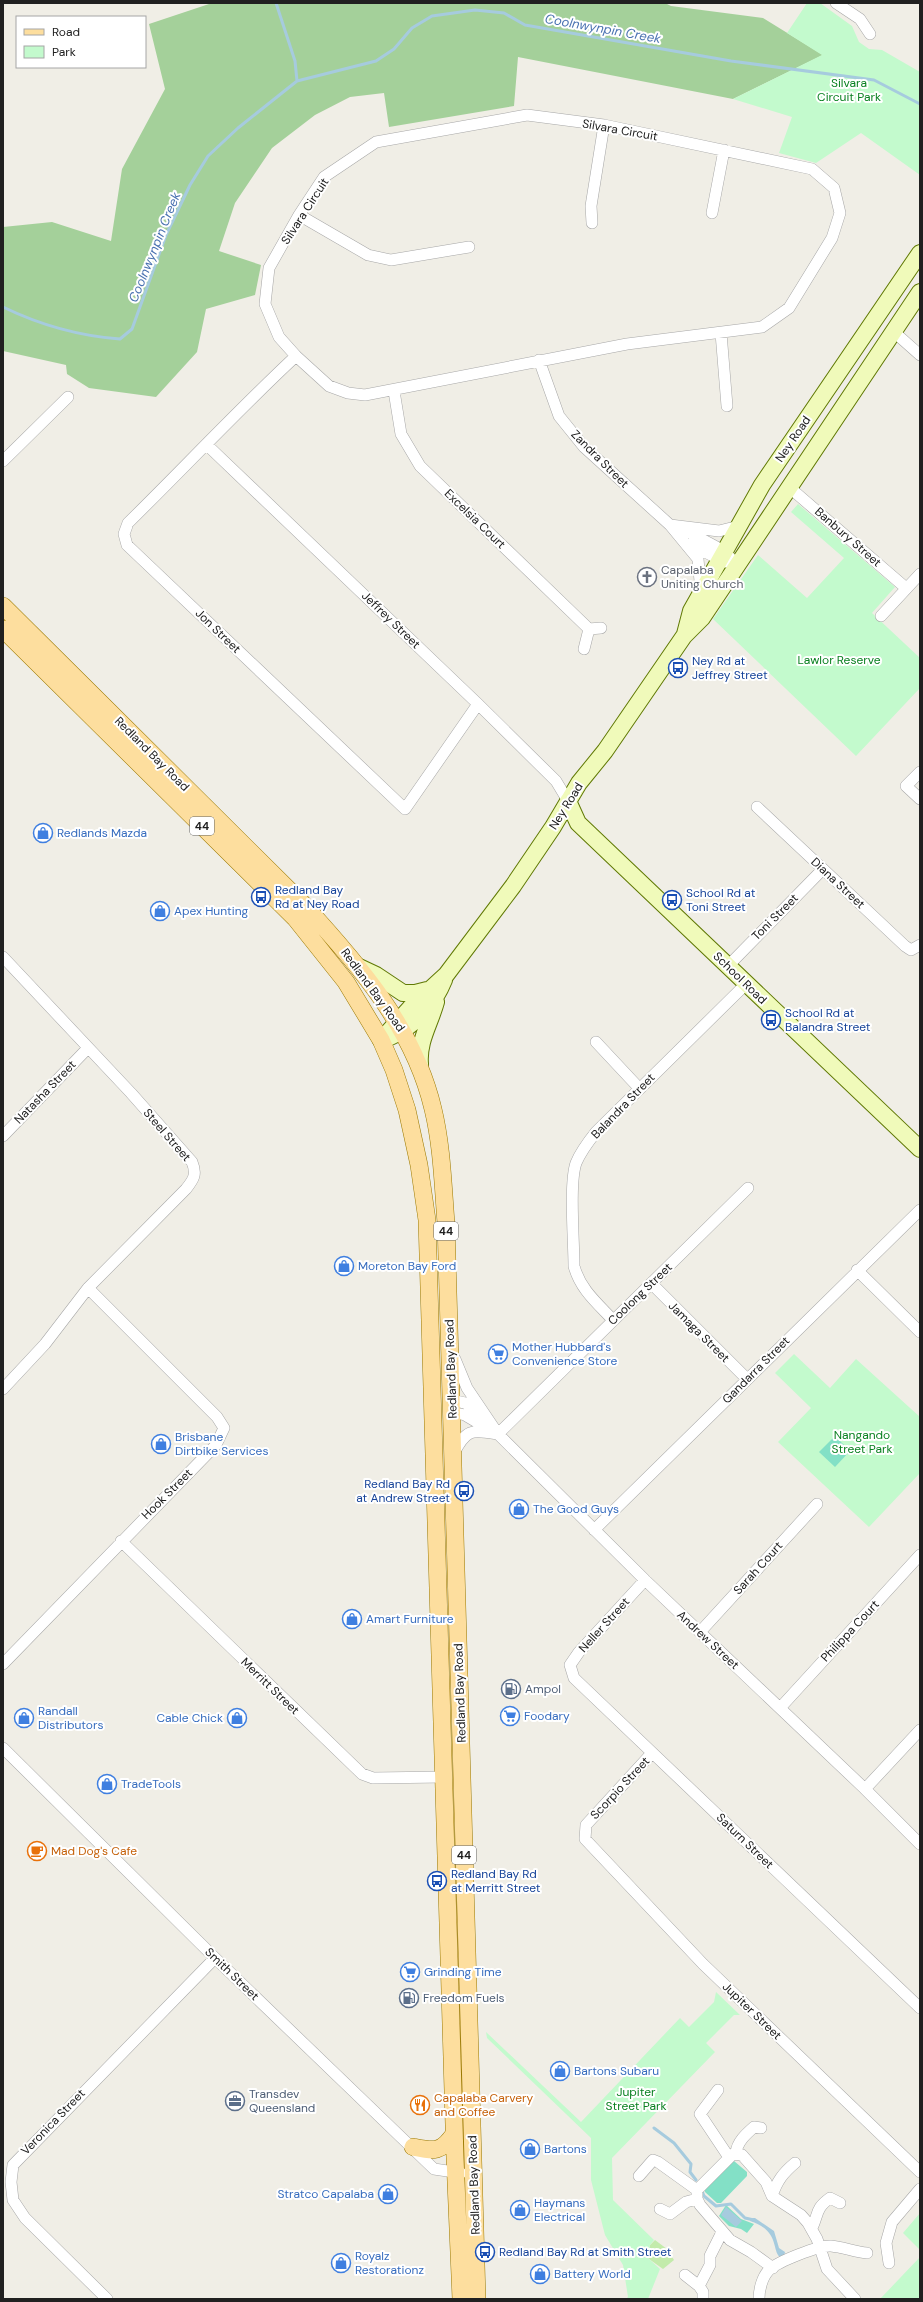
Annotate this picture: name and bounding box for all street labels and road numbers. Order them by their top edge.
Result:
street label: Silvara Circuit [581,116,659,145]
street label: Silvara Circuit [278,174,333,247]
street label: Ney Road [772,413,814,465]
street label: Zandra Street [568,427,633,492]
street label: Excelsia Court [441,486,509,552]
street label: Banbury Street [811,504,885,571]
street label: Jeffrey Street [358,588,424,652]
street label: Jon Street [192,605,244,657]
street label: Redland Bay Road [111,713,193,795]
street label: Ney Road [545,779,587,833]
road number: 44 [190,817,214,835]
street label: Diana Street [808,854,869,912]
street label: Toni Street [748,890,802,944]
street label: Redland Bay Road [337,945,409,1035]
street label: School Road [710,948,770,1008]
street label: Natasha Street [11,1057,80,1127]
street label: Balandra Street [588,1069,659,1142]
street label: Steel Street [140,1105,195,1165]
road number: 44 [434,1222,458,1240]
street label: Coolong Street [604,1259,676,1329]
street label: Jamaga Street [665,1298,733,1366]
street label: Redland Bay Road [441,1319,461,1419]
street label: Gandarra Street [719,1333,793,1407]
street label: Hook Street [138,1465,196,1523]
street label: Sarah Court [730,1538,786,1598]
street label: Neller Street [575,1594,633,1656]
street label: Philippa Court [817,1597,883,1665]
street label: Andrew Street [673,1607,743,1673]
street label: Redland Bay Road [450,1643,470,1743]
street label: Merritt Street [237,1654,303,1718]
street label: Scorpio Street [587,1753,653,1823]
street label: Saturn Street [713,1810,777,1872]
road number: 44 [452,1846,476,1864]
street label: Smith Street [202,1944,263,2004]
street label: Jupiter Street [719,1979,785,2043]
street label: Veronica Street [17,2085,89,2158]
street label: Redland Bay Road [464,2135,484,2235]

